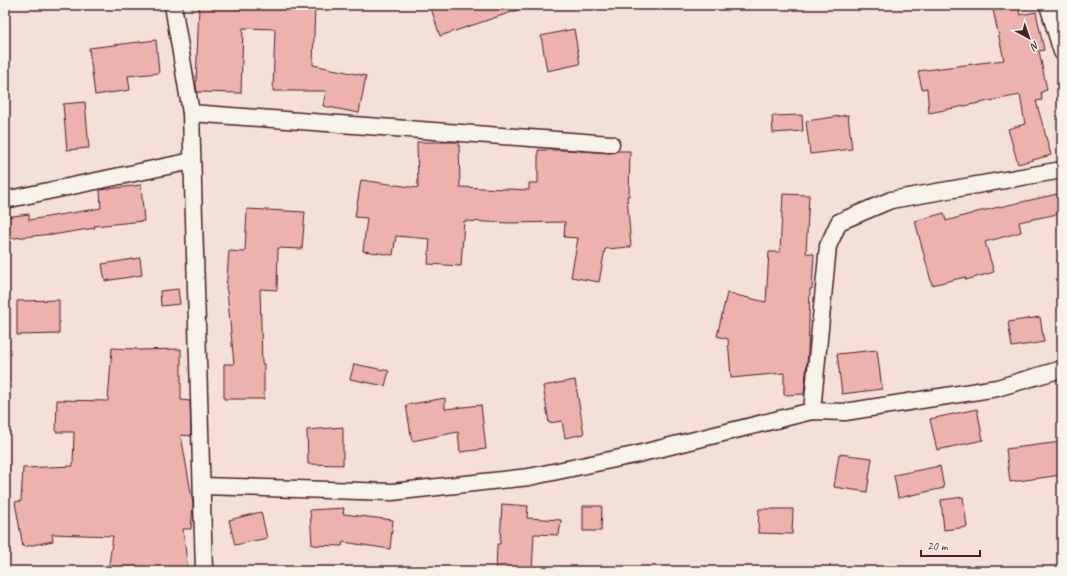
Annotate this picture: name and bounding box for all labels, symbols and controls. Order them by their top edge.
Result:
north arrow [1009,18,1049,58]
text: N [1027,38,1043,55]
scale bar [921,532,980,558]
text: 20 m [927,538,949,554]

